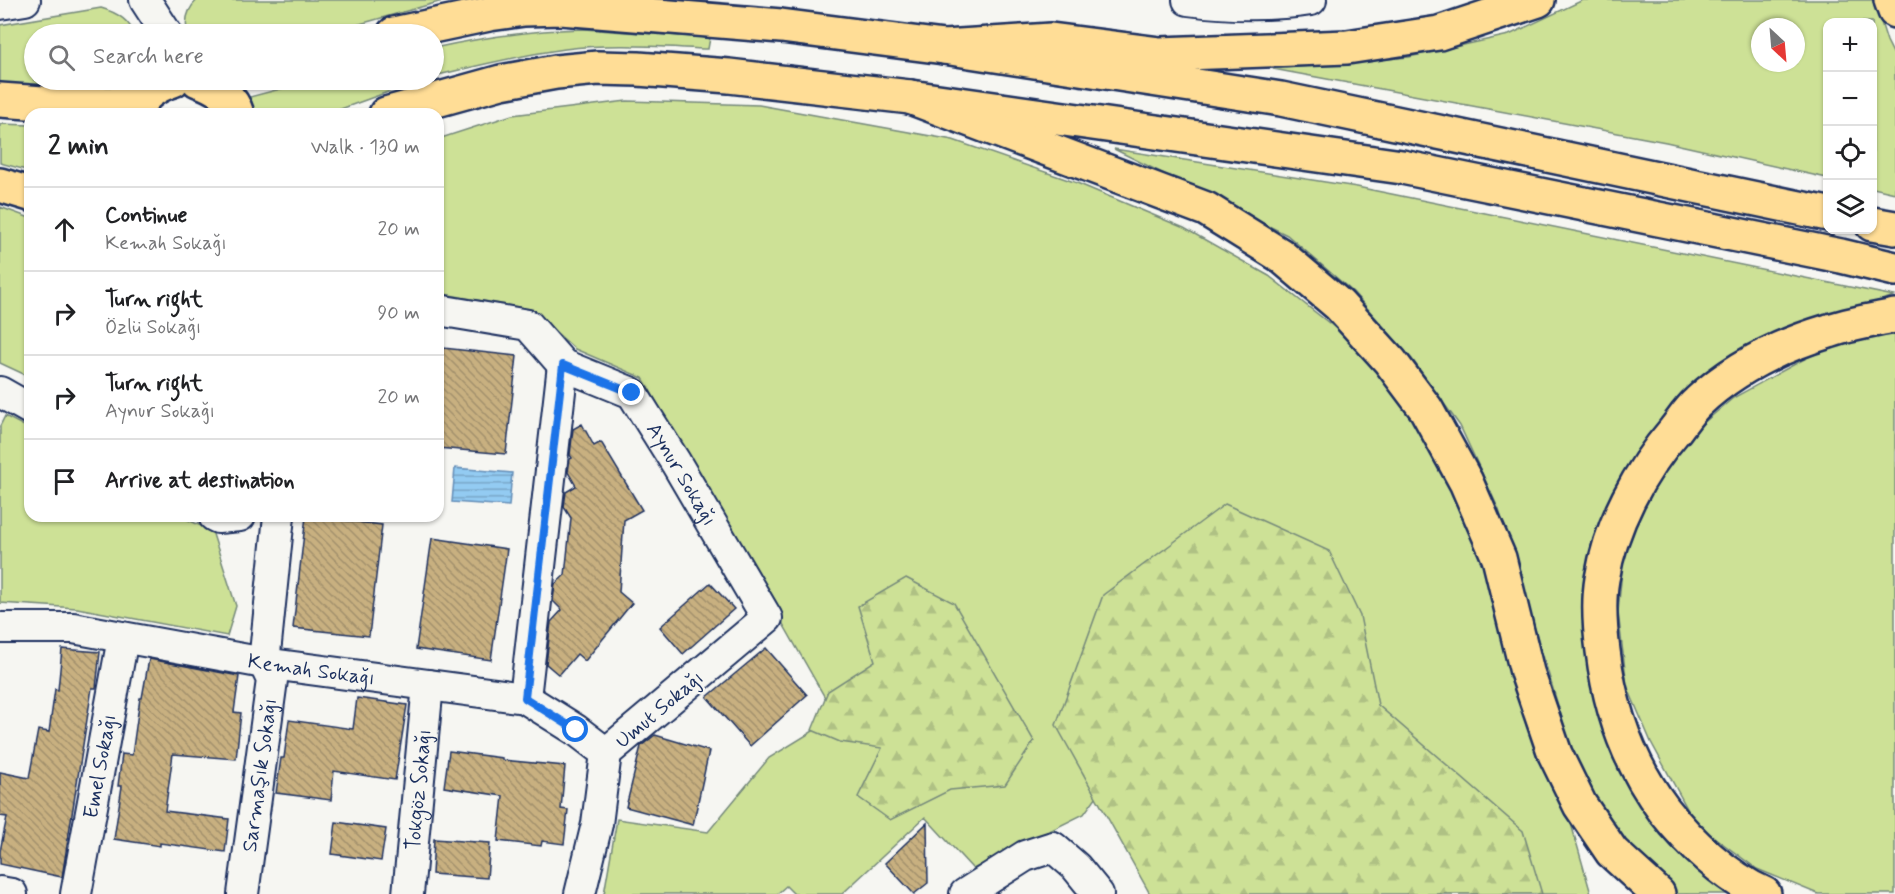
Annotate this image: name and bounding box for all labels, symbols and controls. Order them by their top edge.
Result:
north arrow [1751,18,1805,72]
map controls [1823,18,1877,234]
button: + [1823,18,1877,72]
search box [24,24,444,90]
icon: search [45,41,78,74]
text: Search here [93,43,204,71]
button: − [1823,72,1877,126]
button: locate [1823,126,1877,180]
text: 2 min [48,130,109,164]
text: Walk · 130 m [311,134,420,161]
button: layers [1823,180,1877,234]
text: Continue [105,202,187,230]
icon: ahead [48,213,81,246]
text: 20 m [377,216,420,243]
text: Kemah Sokağı [105,230,227,257]
text: Turn right [105,286,203,314]
icon: right [48,297,81,330]
text: 90 m [377,300,420,327]
text: Özlü Sokağı [105,314,201,341]
text: Turn right [105,370,203,398]
route end [618,379,644,405]
icon: right [48,381,81,414]
text: 20 m [377,384,420,411]
text: Aynur Sokağı [105,398,215,425]
street label: Aynur Sokağı [639,418,723,531]
icon: arrive [48,465,81,498]
text: Arrive at destination [105,467,295,495]
street label: Kemah Sokağı [245,647,377,693]
street label: Umut Sokağı [609,664,710,755]
street label: Sarmaşık Sokağı [236,697,284,854]
street label: Emel Sokağı [77,712,124,821]
route start [562,716,588,742]
street label: Tokgöz Sokağı [399,728,439,851]

